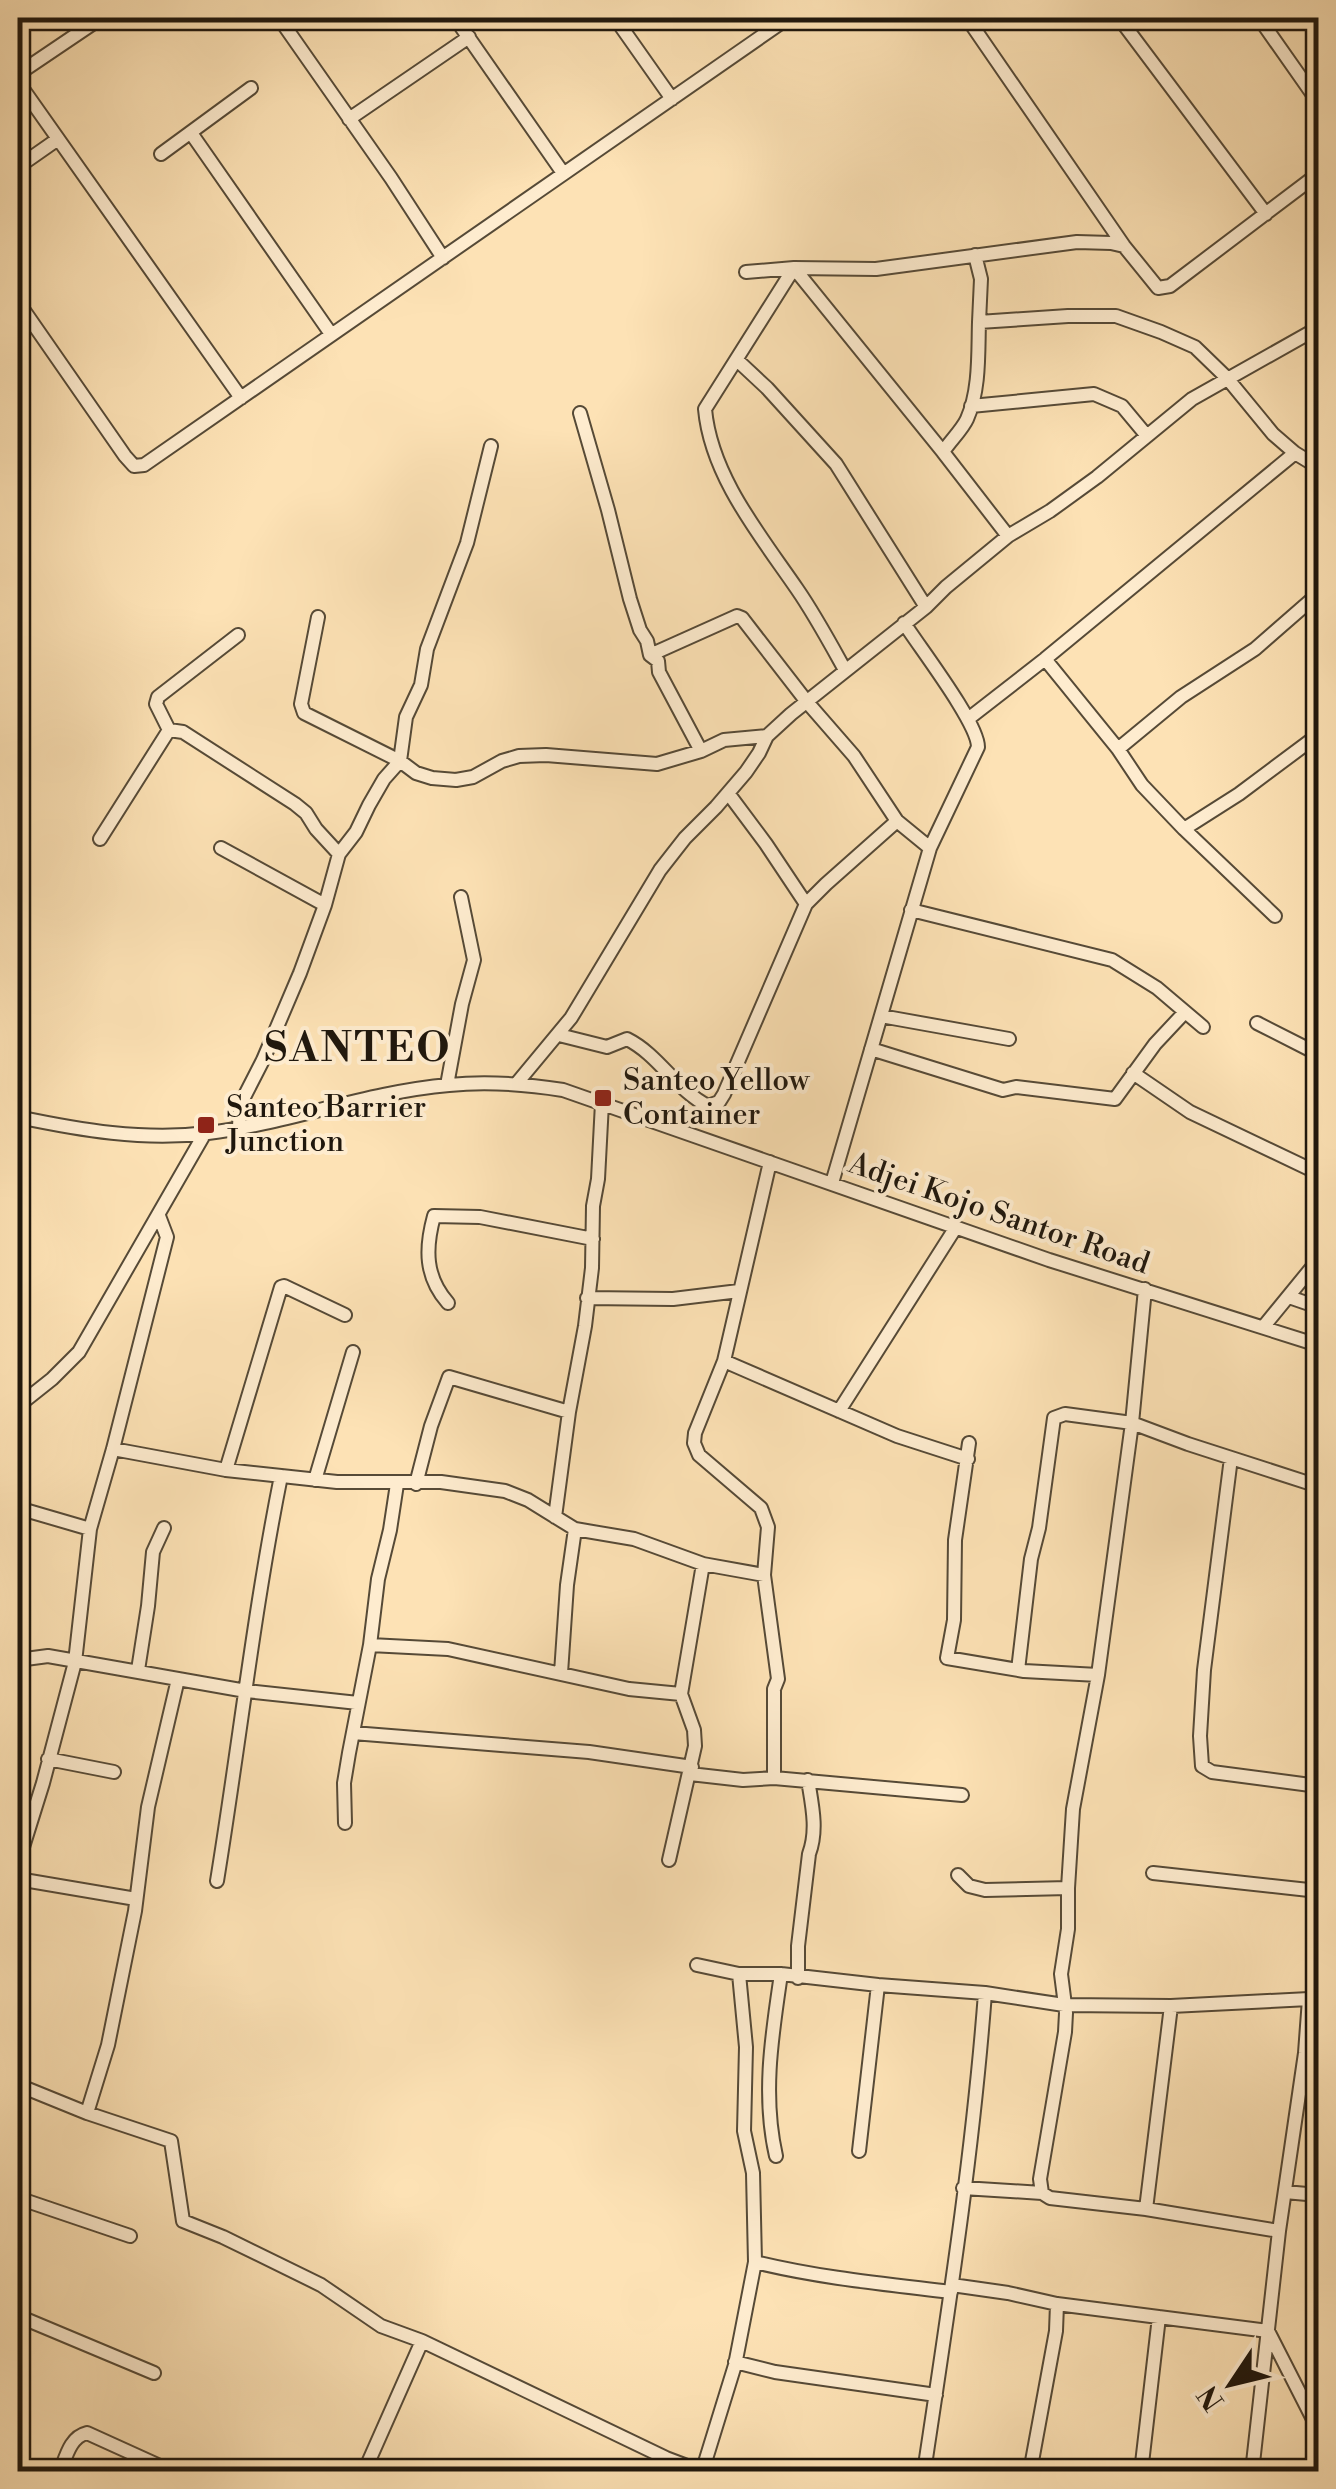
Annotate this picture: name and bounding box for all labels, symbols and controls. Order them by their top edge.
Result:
district label: SANTEO [264,1024,452,1074]
place label: Santeo Yellow Container [623,1062,811,1134]
marker: Santeo Yellow Container [592,1087,614,1109]
place label: Santeo Barrier Junction [225,1089,426,1161]
marker: Santeo Barrier Junction [195,1114,217,1136]
street label: Adjei Kojo Santor Road [843,1144,1154,1283]
north arrow [1181,2334,1281,2434]
text: N [1191,2378,1232,2417]

